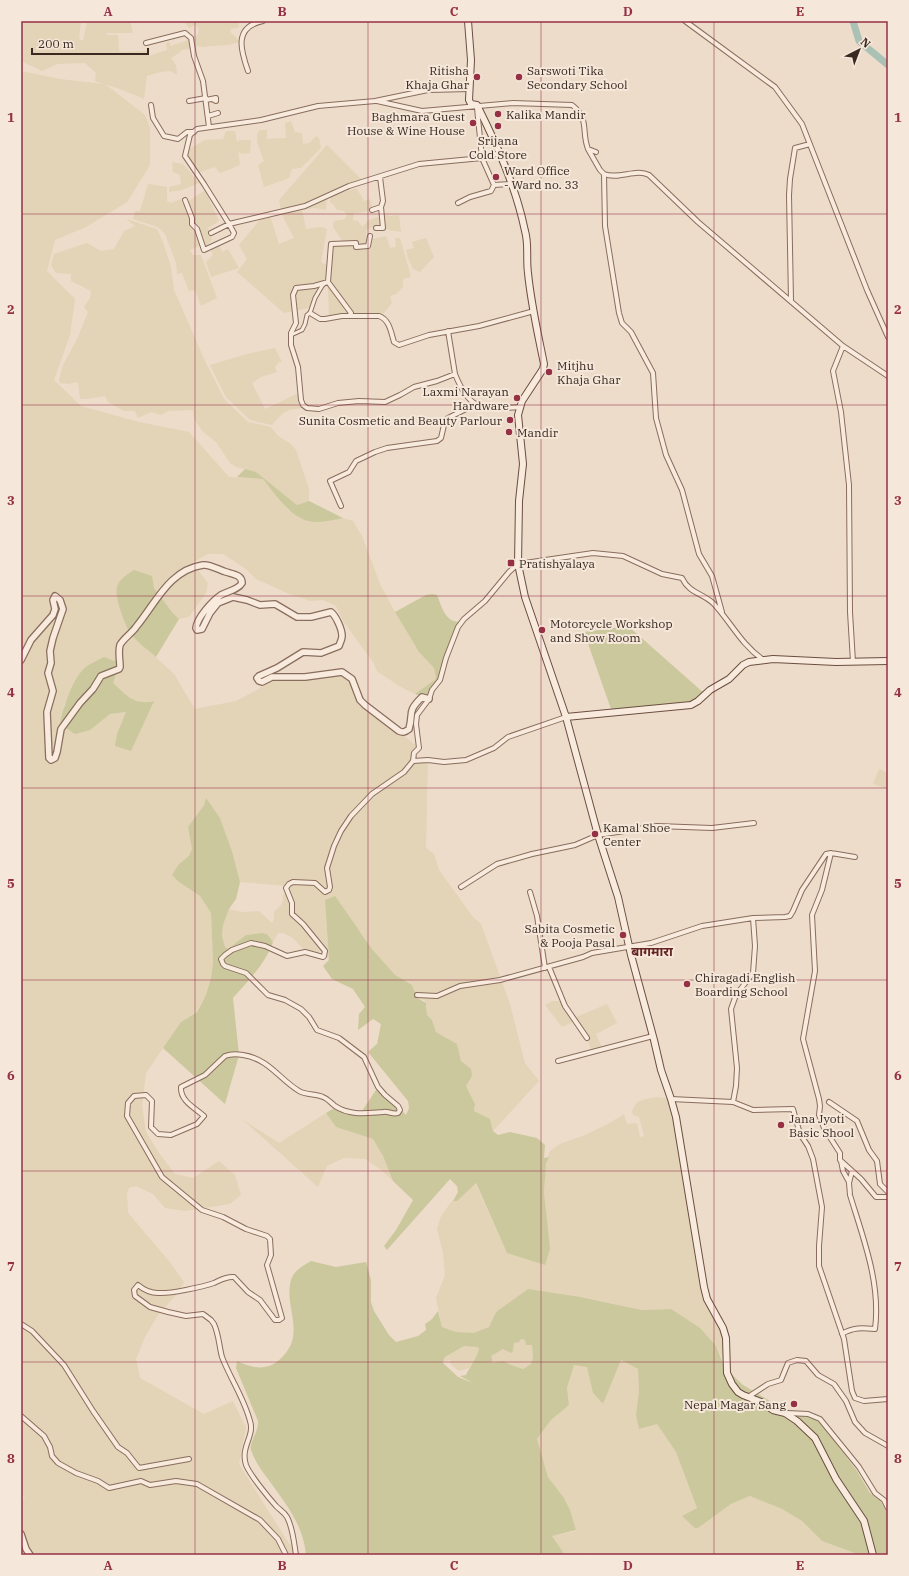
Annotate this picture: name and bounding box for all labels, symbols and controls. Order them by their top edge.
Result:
text: A [103,3,113,20]
text: B [277,3,287,20]
text: C [450,3,459,20]
text: D [623,3,633,20]
text: E [796,3,804,20]
scale bar [32,30,148,56]
north arrow [839,30,879,70]
text: N [858,34,874,51]
text: 200 m [38,36,74,51]
place label: Ritisha Khaja Ghar [405,63,470,92]
place label: Sarswoti Tika Secondary School [527,63,628,92]
marker: Ritisha Khaja Ghar [472,72,482,82]
marker: Sarswoti Tika Secondary School [514,72,524,82]
place label: Kalika Mandir [506,107,586,122]
text: 1 [7,109,15,126]
place label: Baghmara Guest House & Wine House [347,109,465,138]
marker: Kalika Mandir [493,109,503,119]
text: 1 [894,109,902,126]
marker: Baghmara Guest House & Wine House [468,118,478,128]
marker: Srijana Cold Store [493,121,503,131]
place label: Srijana Cold Store [469,133,527,162]
place label: Ward Office - Ward no. 33 [504,163,579,192]
marker: Ward Office - Ward no. 33 [491,172,501,182]
text: 2 [7,301,15,318]
text: 2 [894,301,902,318]
place label: Mitjhu Khaja Ghar [557,358,621,387]
marker: Mitjhu Khaja Ghar [544,367,554,377]
place label: Laxmi Narayan Hardware [423,384,509,413]
marker: Laxmi Narayan Hardware [512,393,522,403]
place label: Sunita Cosmetic and Beauty Parlour [299,413,503,428]
marker: Sunita Cosmetic and Beauty Parlour [505,415,515,425]
place label: Mandir [517,425,559,440]
marker: Mandir [504,427,514,437]
text: 3 [7,492,15,509]
text: 3 [894,492,902,509]
place label: Pratishyalaya [519,556,595,571]
marker: Pratishyalaya [506,558,516,568]
place label: Motorcycle Workshop and Show Room [550,616,673,645]
marker: Motorcycle Workshop and Show Room [537,625,547,635]
text: 4 [7,684,15,701]
text: 4 [894,684,902,701]
place label: Kamal Shoe Center [603,820,670,849]
marker: Kamal Shoe Center [590,829,600,839]
text: 5 [7,875,15,892]
text: 5 [894,875,902,892]
place label: Sabita Cosmetic & Pooja Pasal [525,921,615,950]
marker: Sabita Cosmetic & Pooja Pasal [618,930,628,940]
district label: बागमारा [631,943,674,960]
place label: Chiragadi English Boarding School [695,970,796,999]
marker: Chiragadi English Boarding School [682,979,692,989]
text: 6 [7,1067,15,1084]
text: 6 [894,1067,902,1084]
place label: Jana Jyoti Basic Shool [789,1111,854,1140]
marker: Jana Jyoti Basic Shool [776,1120,786,1130]
text: 7 [7,1258,15,1275]
text: 7 [894,1258,902,1275]
place label: Nepal Magar Sang [684,1397,786,1412]
marker: Nepal Magar Sang [789,1399,799,1409]
text: 8 [7,1450,15,1467]
text: 8 [894,1450,902,1467]
text: A [103,1557,113,1574]
text: B [277,1557,287,1574]
text: C [450,1557,459,1574]
text: D [623,1557,633,1574]
text: E [796,1557,804,1574]

